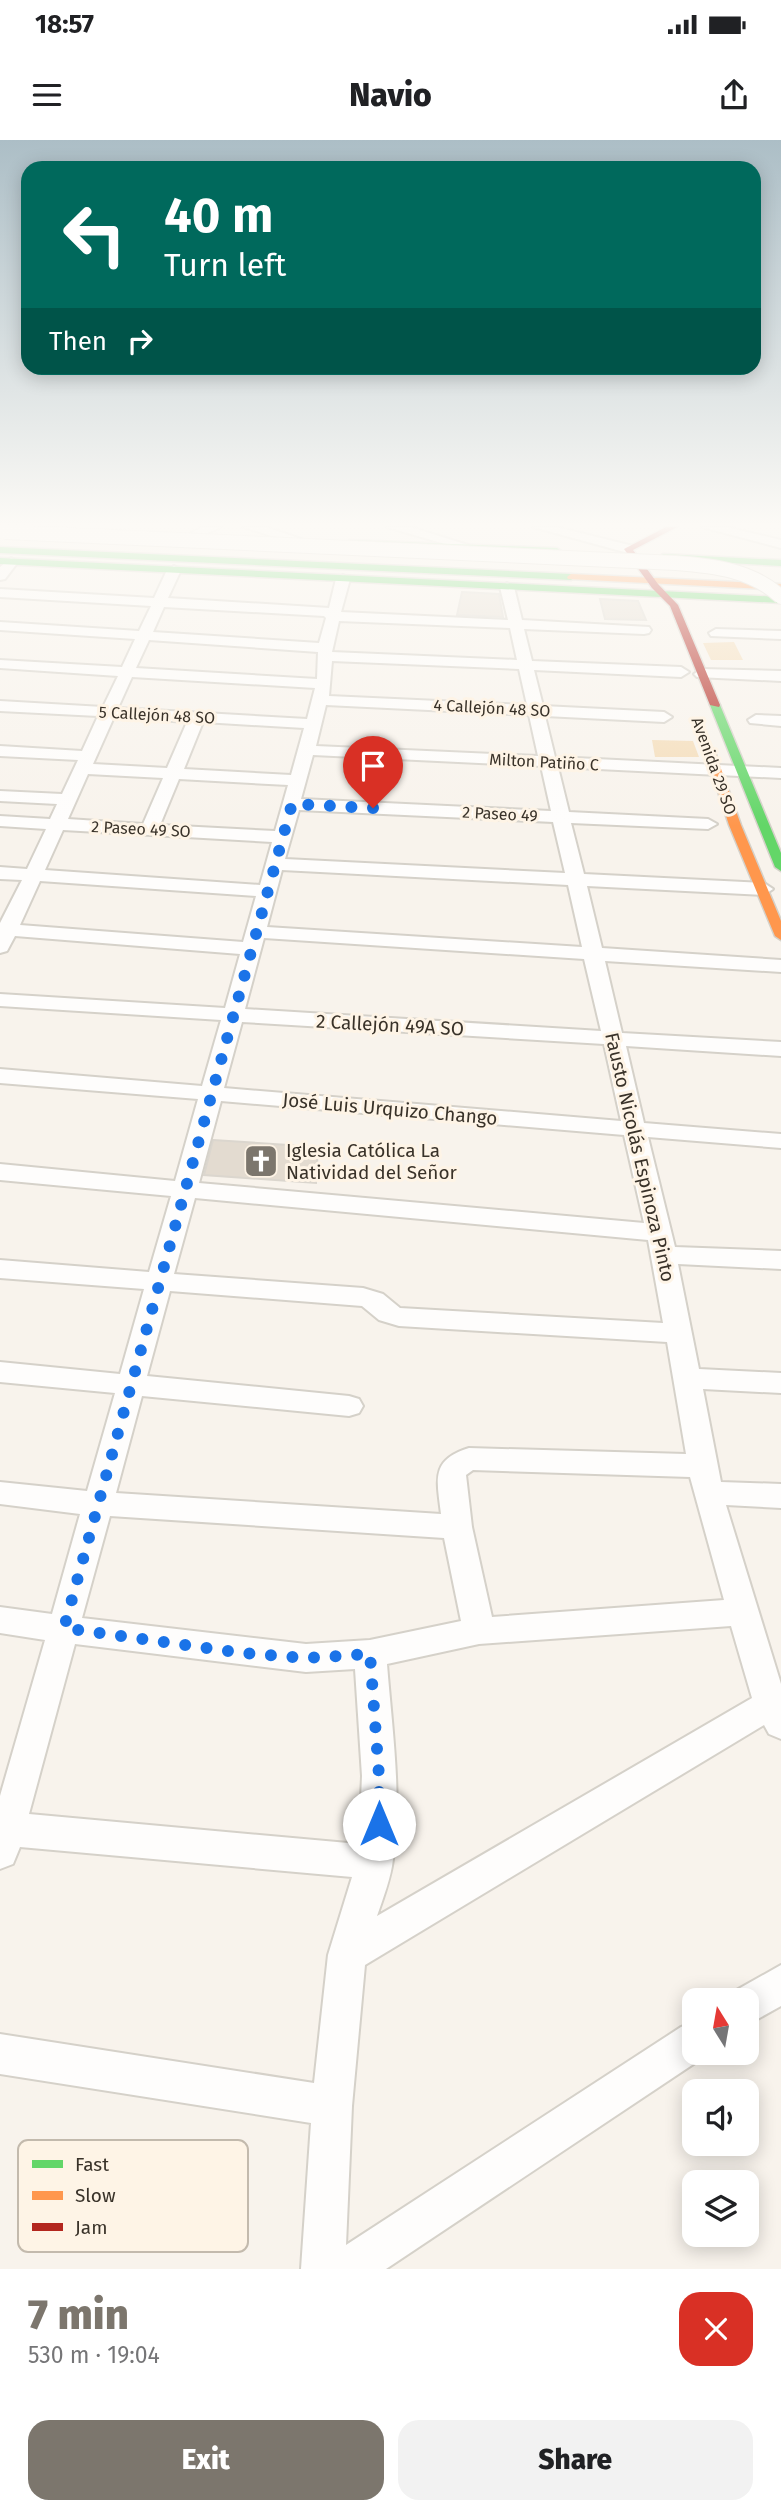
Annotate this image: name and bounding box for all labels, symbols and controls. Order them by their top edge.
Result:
text: 18:57 [35,9,94,40]
icon: menu [28,76,66,114]
text: Navio [349,76,432,114]
icon: share [715,76,753,114]
text: 40 m [164,186,273,245]
icon: left [49,189,140,280]
text: Turn left [164,246,286,284]
icon: right [121,322,159,360]
text: Then [49,326,107,357]
street label: 4 Callejón 48 SO [433,695,551,721]
street label: 5 Callejón 48 SO [98,702,216,728]
street label: Avenida 29 SO [688,715,740,817]
pin [343,736,403,808]
icon: arrive [354,747,392,785]
street label: Milton Patiño C [489,750,599,774]
street label: 2 Paseo 49 [462,803,538,825]
street label: 2 Paseo 49 SO [91,817,191,841]
street label: 2 Callejón 49A SO [316,1010,464,1040]
street label: Fausto Nicolás Espinoza Pinto [600,1030,680,1284]
street label: José Luis Urquizo Chango [282,1088,498,1130]
place label: Iglesia Católica La Natividad del Señor [286,1139,458,1184]
church icon: Iglesia Católica La Natividad del Señor [242,1142,280,1180]
position arrow [342,1787,416,1861]
north arrow [682,1988,760,2065]
map controls [682,1988,759,2247]
button: sound [682,2079,759,2156]
legend [18,2140,248,2252]
text: Fast [75,2153,109,2176]
button: layers [682,2170,759,2247]
text: Slow [75,2184,116,2207]
text: Jam [75,2216,107,2239]
text: 7 min [28,2290,129,2340]
button: close [679,2292,753,2366]
text: 530 m · 19:04 [28,2341,160,2369]
button: Exit [28,2420,384,2500]
button: Share [398,2420,753,2500]

